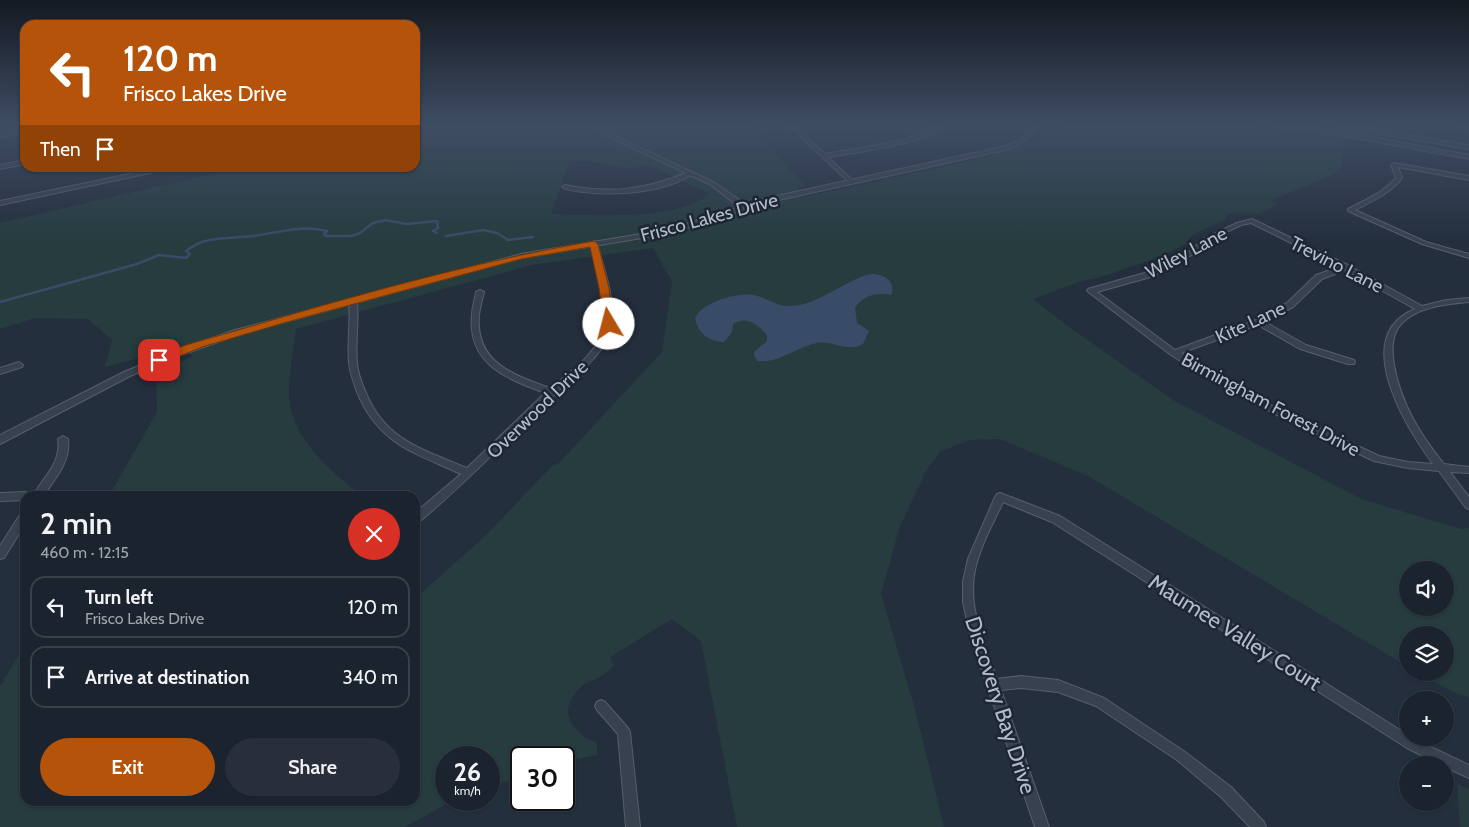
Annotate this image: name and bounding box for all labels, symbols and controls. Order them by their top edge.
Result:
text: 120 m [123,37,217,80]
icon: left [40,40,105,105]
text: Frisco Lakes Drive [123,80,287,107]
icon: arrive [91,135,119,163]
text: Then [40,138,81,161]
street label: Frisco Lakes Drive [638,188,781,247]
street label: Wiley Lane [1142,221,1231,283]
street label: Trevino Lane [1286,231,1387,298]
street label: Kite Lane [1212,296,1289,349]
position arrow [582,297,634,349]
pin [138,339,180,381]
icon: arrive [145,346,173,374]
street label: Birmingham Forest Drive [1178,348,1364,461]
street label: Overwood Drive [482,355,593,463]
text: 2 min [40,505,112,542]
button: close [348,508,400,560]
text: 460 m · 12:15 [40,543,129,562]
map controls [1399,561,1454,811]
button: sound [1399,561,1454,616]
street label: Maumee Valley Court [1143,568,1327,697]
text: Turn left [85,586,153,609]
icon: left [42,593,70,621]
text: 120 m [348,596,398,619]
text: Frisco Lakes Drive [85,609,204,628]
street label: Discovery Bay Drive [959,613,1042,797]
button: layers [1399,626,1454,681]
icon: arrive [42,663,70,691]
text: Arrive at destination [85,666,249,689]
text: 340 m [343,666,398,689]
button: + [1399,691,1454,746]
button: Exit [40,738,215,796]
button: Share [225,738,400,796]
speed limit sign: 30 [510,746,575,811]
button: − [1399,756,1454,811]
text: 26 [454,757,481,787]
text: km/h [454,783,481,798]

